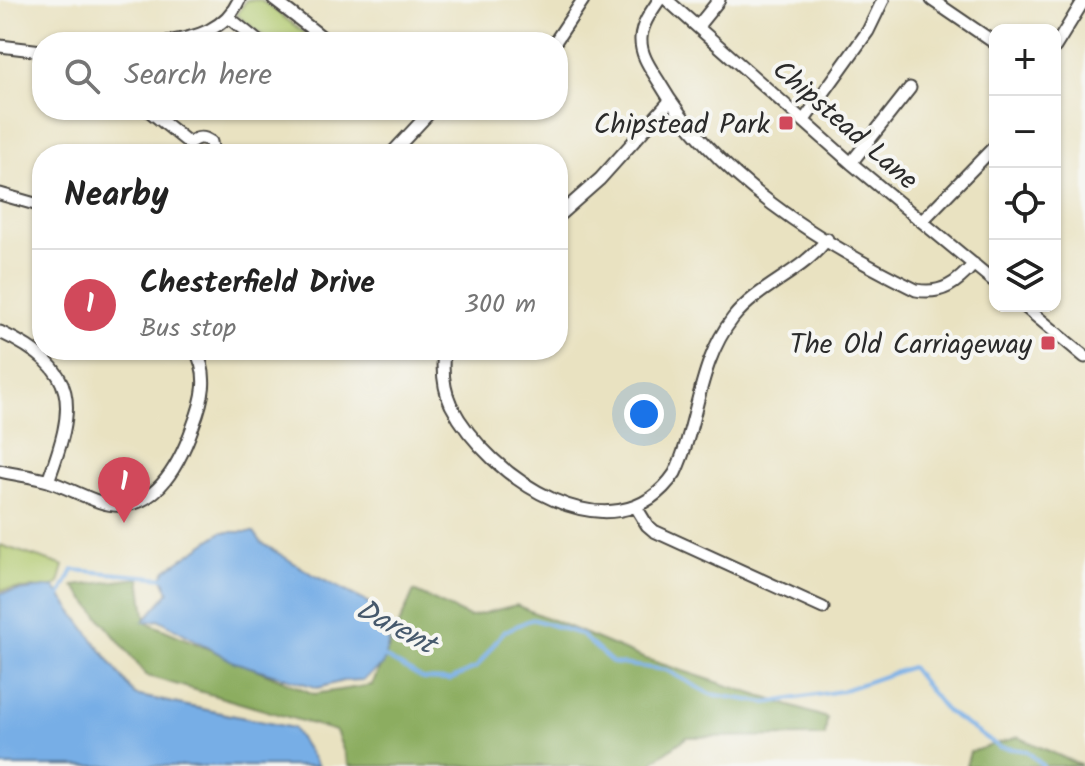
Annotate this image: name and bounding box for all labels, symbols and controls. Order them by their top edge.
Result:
map controls [989,24,1061,312]
button: + [989,24,1061,96]
search box [32,32,568,120]
street label: Chipstead Lane [761,49,928,203]
text: Search here [124,52,272,100]
icon: search [60,54,104,98]
button: − [989,96,1061,168]
place label: Chipstead Park [594,103,771,148]
marker: Chipstead Park [777,114,795,132]
button: locate [989,168,1061,240]
text: Nearby [64,169,169,223]
button: layers [989,240,1061,312]
text: Chesterfield Drive [140,260,375,308]
text: 1 [86,284,94,326]
text: 300 m [464,284,536,326]
text: Bus stop [140,308,236,350]
place label: The Old Carriageway [790,323,1033,368]
marker: The Old Carriageway [1039,334,1057,352]
your location [624,394,664,434]
pin: 1 [98,457,150,523]
water label: Darent [347,587,447,671]

